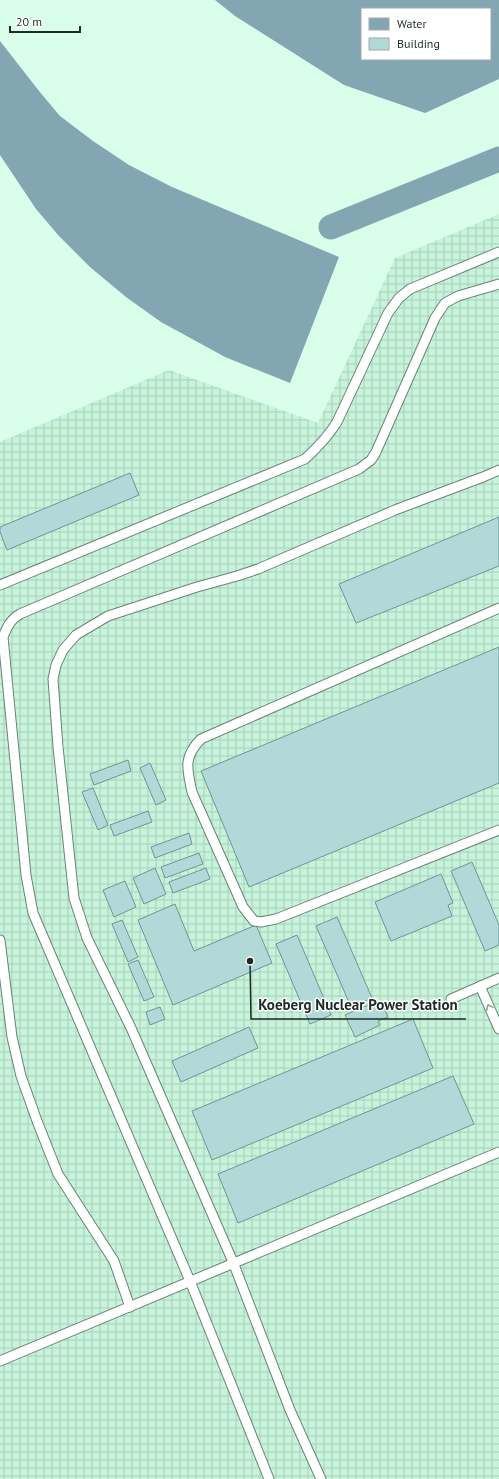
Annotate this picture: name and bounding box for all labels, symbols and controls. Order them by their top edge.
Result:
scale bar [10,8,80,34]
legend [361,8,491,60]
text: 20 m [16,14,42,29]
text: Water [397,16,427,31]
text: Building [397,36,440,51]
callout: Koeberg Nuclear Power Station [251,992,466,1019]
text: Koeberg Nuclear Power Station [258,995,458,1014]
one-way arrow [486,1004,494,1011]

